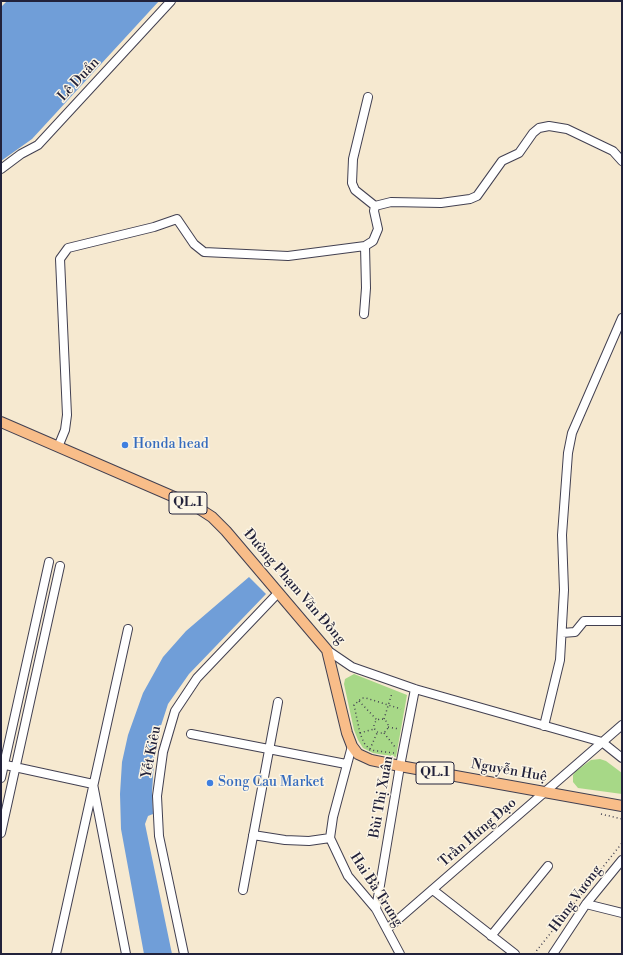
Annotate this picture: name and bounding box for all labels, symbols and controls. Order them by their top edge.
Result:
street label: Lê Duẩn [55,55,103,105]
place label: Honda head [133,437,209,453]
marker: Honda head [120,440,130,450]
road number: QL.1 [169,492,207,514]
street label: Đường Phạm Văn Đồng [239,526,349,648]
street label: Yết Kiêu [139,724,165,780]
street label: Bùi Thị Xuân [366,754,398,840]
street label: Nguyễn Huệ [470,756,548,786]
road number: QL.1 [416,762,454,784]
place label: Song Cau Market [218,775,325,791]
marker: Song Cau Market [205,778,215,788]
street label: Trần Hưng Đạo [436,795,520,871]
street label: Hai Bà Trưng [346,850,406,930]
street label: Hùng Vương [546,862,606,936]

